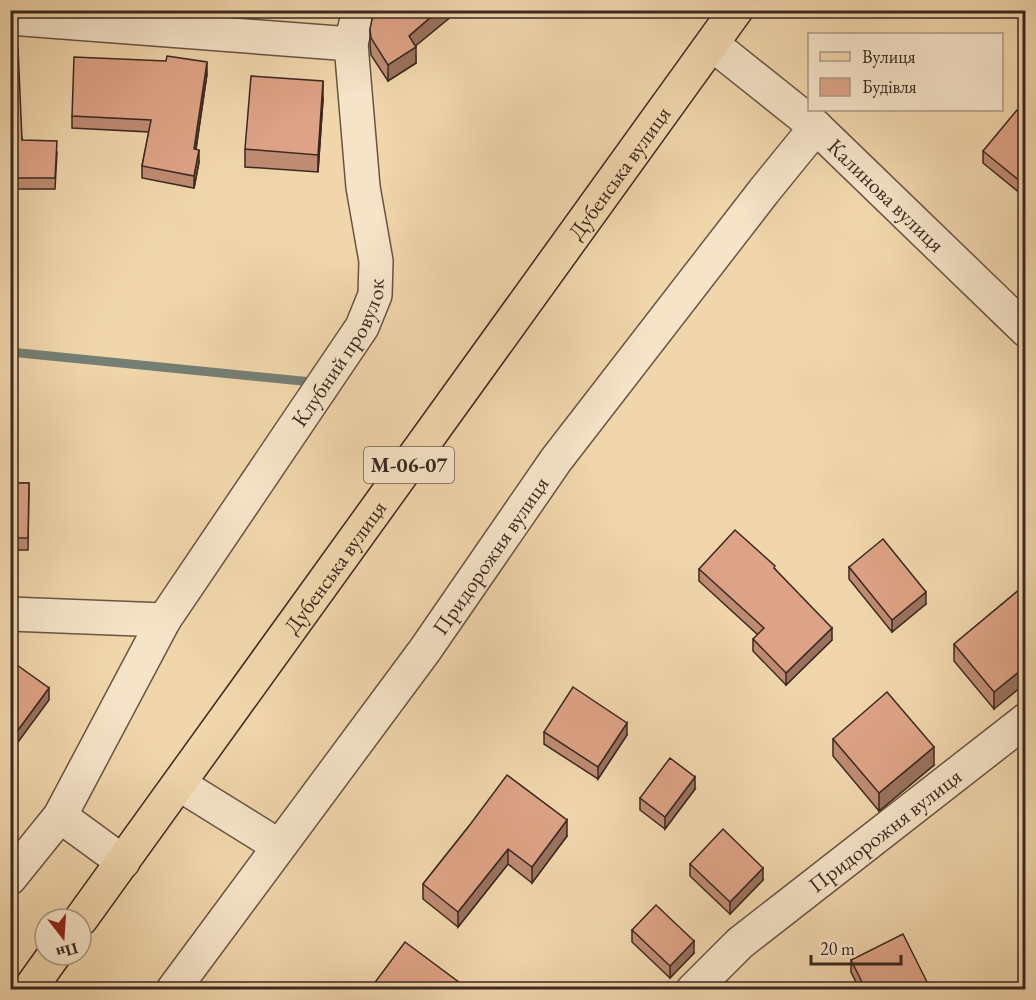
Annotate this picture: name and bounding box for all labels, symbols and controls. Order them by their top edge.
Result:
legend [808,33,1003,111]
text: Вулиця [862,45,915,68]
text: Будівля [862,75,917,98]
street label: Дубенська вулиця [561,100,677,245]
street label: Калинова вулиця [821,132,951,259]
street label: Клубний провулок [285,278,390,432]
road number: М-06-07 [364,447,454,483]
street label: Придорожня вулиця [426,471,556,641]
street label: Дубенська вулиця [277,495,393,640]
street label: Придорожня вулиця [803,762,968,899]
north arrow [33,907,93,967]
scale bar [811,928,901,966]
text: 20 m [820,937,855,960]
text: Пн [54,938,81,964]

